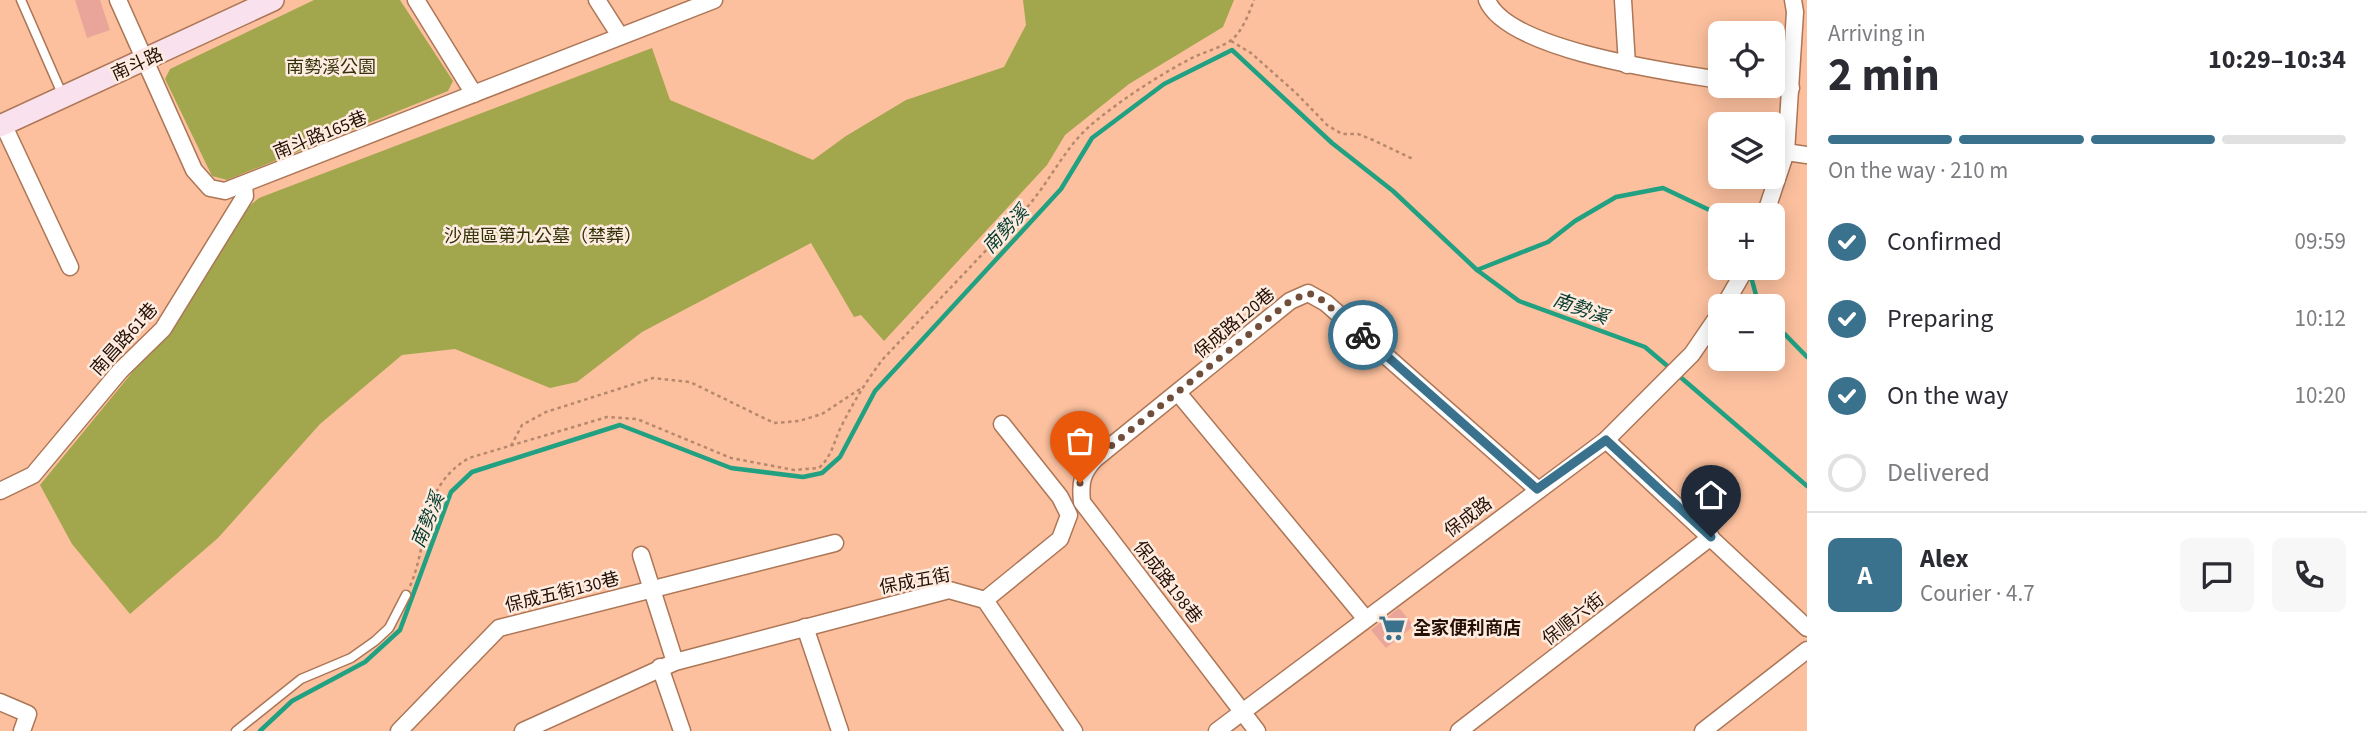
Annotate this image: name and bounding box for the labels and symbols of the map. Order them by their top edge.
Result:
street label: 南斗路 [107,42,167,87]
park label: 南勢溪公園 [286,55,376,80]
street label: 南斗路165巷 [270,105,371,166]
water label: 南勢溪 [977,198,1037,260]
park label: 沙鹿區第九公墓（禁葬） [444,224,642,249]
street label: 保成路120巷 [1188,282,1280,365]
water label: 南勢溪 [1549,287,1615,333]
street label: 南昌路61巷 [85,298,164,381]
courier [1328,300,1398,370]
pin [1050,411,1110,483]
pin [1681,465,1741,537]
water label: 南勢溪 [405,486,453,552]
street label: 保成路 [1439,491,1497,544]
street label: 保成路198巷 [1127,536,1208,629]
street label: 保成五街 [877,562,953,601]
street label: 保成五街130巷 [502,566,622,619]
street label: 保順六街 [1537,587,1609,651]
supermarket icon: 全家便利商店 [1377,613,1407,643]
place label: 全家便利商店 [1413,616,1521,641]

